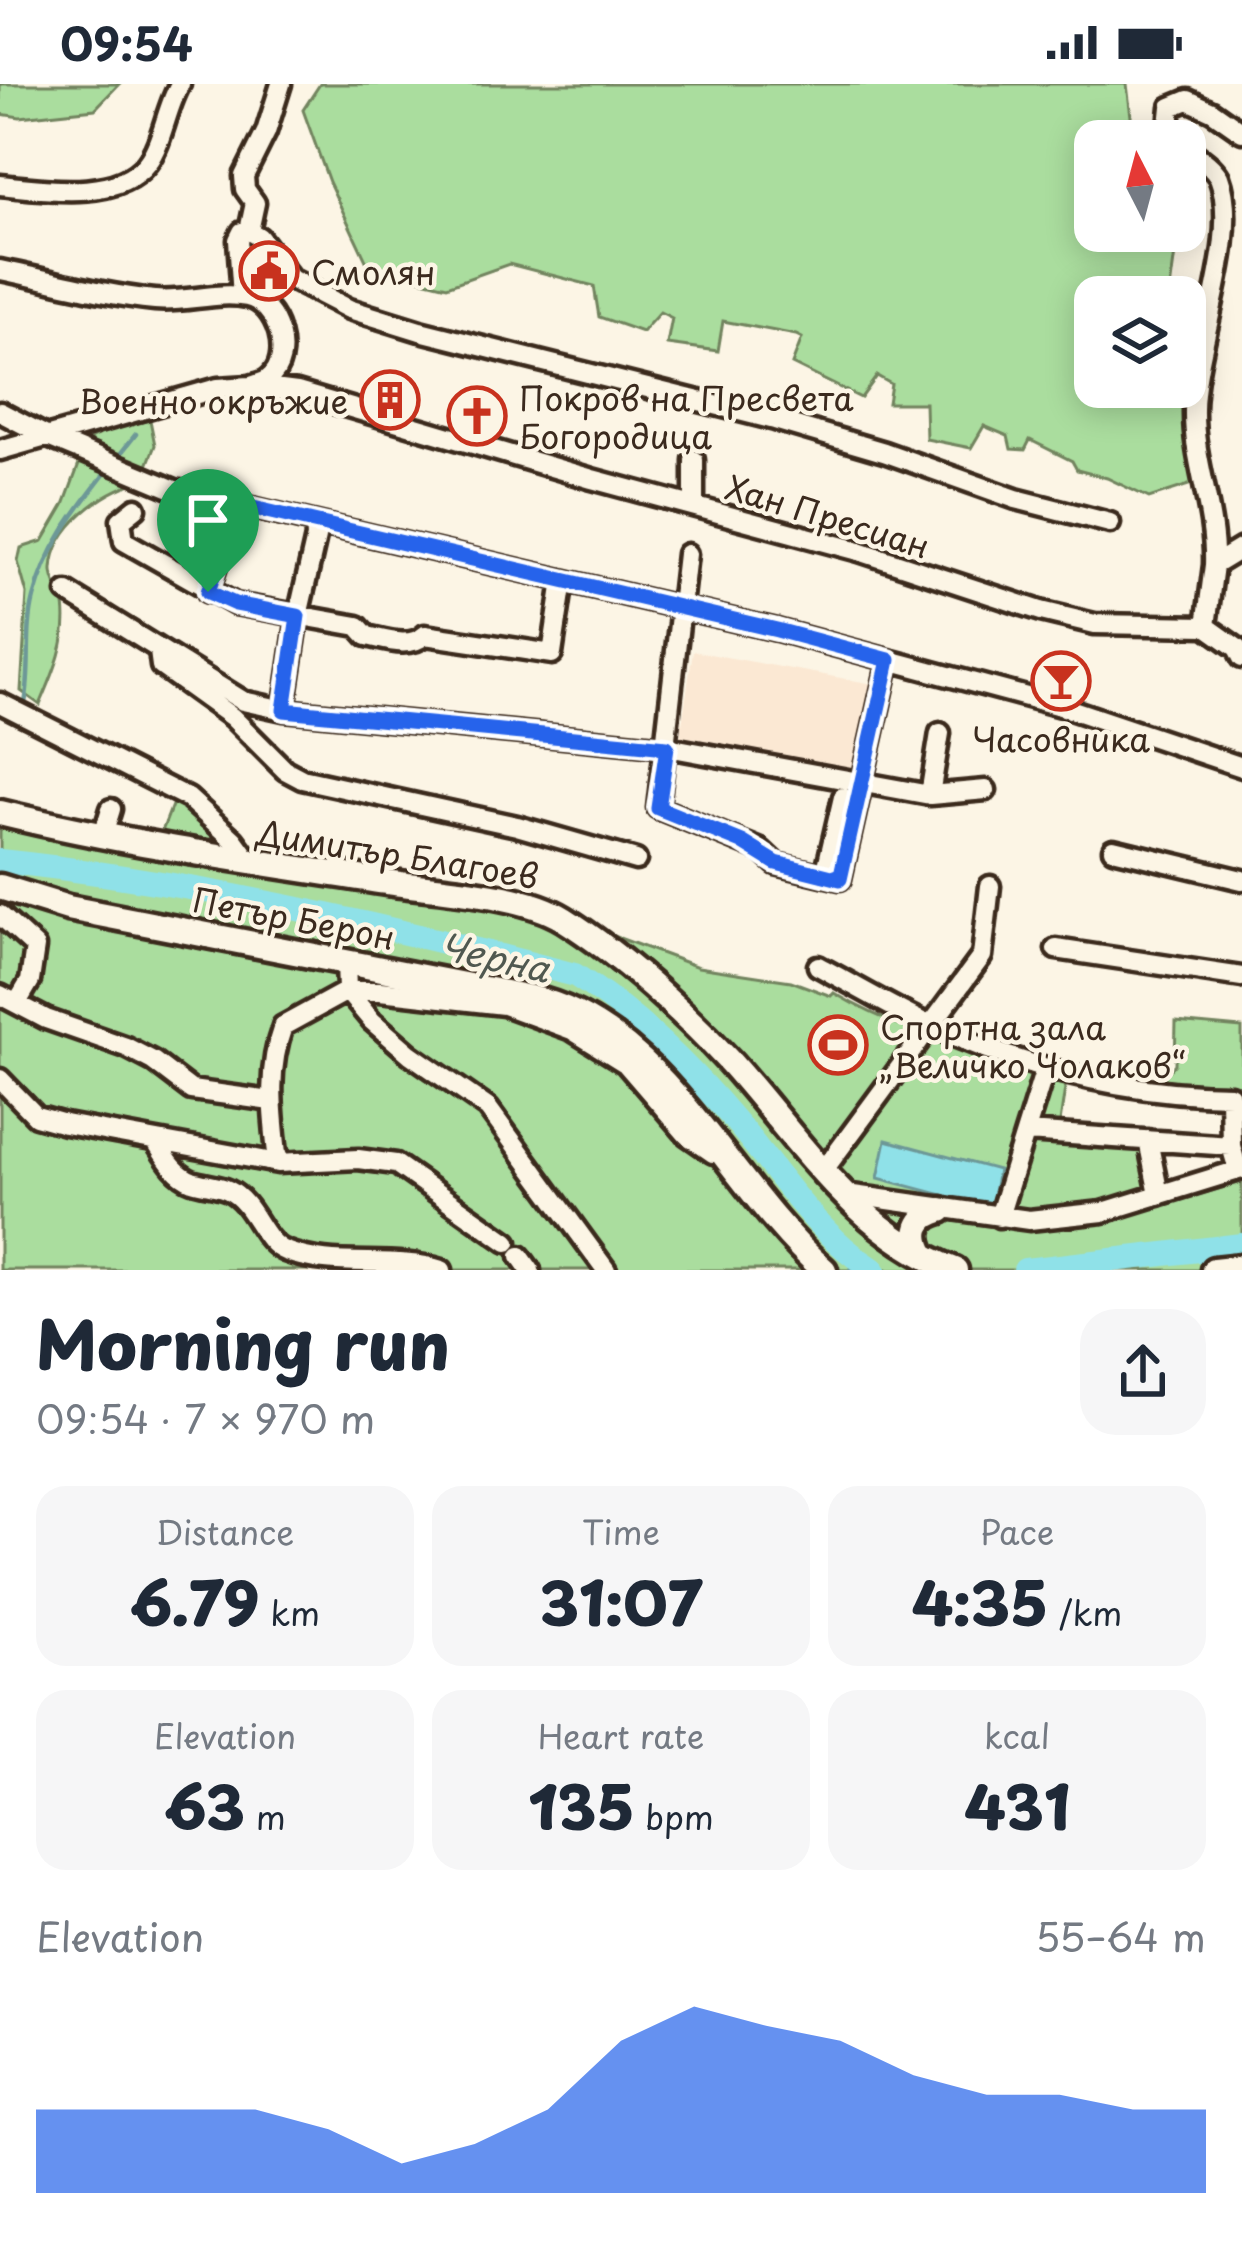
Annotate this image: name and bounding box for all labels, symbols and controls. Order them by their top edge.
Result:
text: 09:54 [60,8,193,76]
north arrow [1074,120,1206,252]
map controls [1074,120,1206,408]
public building icon: Смолян [238,240,300,302]
place label: Смолян [311,246,435,296]
button: layers [1074,276,1206,408]
building icon: Военно окръжие [359,369,421,431]
place label: Покров на Пресвета Богородица [519,372,855,460]
place label: Военно окръжие [79,375,348,425]
church icon: Покров на Пресвета Богородица [446,385,508,447]
street label: Хан Пресиан [720,460,936,570]
pin [157,469,259,592]
icon: arrive [175,487,241,553]
bar icon: Часовника [1030,650,1092,712]
place label: Часовника [972,713,1150,763]
street label: Димитър Благоев [253,806,542,900]
street label: Петър Берон [189,873,399,961]
water label: Черна [435,917,557,995]
place label: Спортна зала „Величко Чолаков“ [880,1001,1185,1089]
sports icon: Спортна зала „Величко Чолаков“ [807,1014,869,1076]
text: Morning run [36,1293,450,1392]
button: share [1080,1309,1206,1435]
text: 09:54 · 7 × 970 m [36,1388,375,1447]
text: Distance [156,1506,294,1556]
text: Time [582,1506,660,1556]
text: Pace [980,1506,1054,1556]
text: 6.79 [130,1556,260,1646]
text: 31:07 [540,1556,702,1646]
text: 4:35 [912,1556,1048,1646]
text: km [260,1587,320,1637]
text: /km [1048,1587,1122,1637]
text: Elevation [154,1710,296,1760]
text: Heart rate [538,1710,704,1760]
text: kcal [984,1710,1050,1760]
text: 63 [164,1760,245,1850]
text: 135 [528,1760,635,1850]
text: 431 [964,1760,1070,1850]
text: m [245,1791,286,1841]
text: bpm [635,1791,714,1841]
text: Elevation [36,1906,204,1965]
text: 55–64 m [1035,1906,1206,1965]

